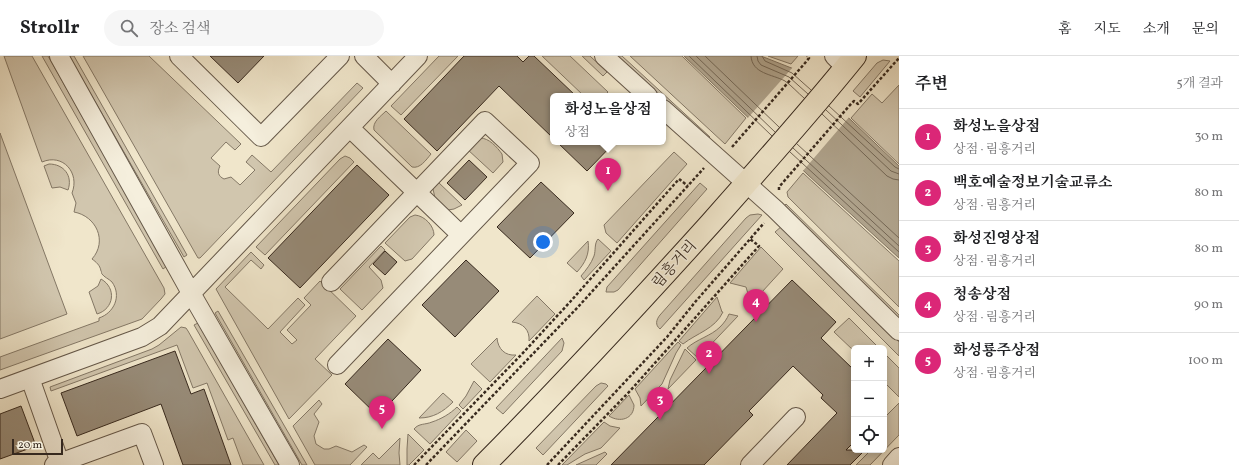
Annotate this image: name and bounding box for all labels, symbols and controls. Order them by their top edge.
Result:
search box [104,10,384,46]
text: Strollr [20,15,80,41]
icon: search [118,17,140,39]
text: 장소 검색 [150,19,210,40]
text: 홈 [1058,20,1072,39]
text: 지도 [1094,20,1121,39]
text: 소개 [1143,20,1170,39]
text: 문의 [1192,20,1219,39]
text: 주변 [915,73,948,96]
text: 5개 결과 [1176,75,1223,93]
popup [550,93,666,145]
text: 화성노을상점 [565,100,651,121]
text: 화성노을상점 [953,117,1040,138]
text: 상점 [565,124,590,142]
text: 1 [925,128,931,146]
text: 30 m [1195,128,1223,146]
text: 상점 · 림흥거리 [953,141,1036,159]
pin: 1 [595,158,621,191]
text: 백호예술정보기술교류소 [953,173,1112,194]
text: 2 [925,184,931,202]
text: 80 m [1194,184,1223,202]
text: 상점 · 림흥거리 [953,197,1036,215]
text: 화성진영상점 [953,229,1040,250]
your location [533,232,553,252]
street label: 림흥거리 [648,236,702,294]
text: 3 [925,240,931,258]
text: 80 m [1194,240,1223,258]
text: 상점 · 림흥거리 [953,253,1036,271]
text: 청송상점 [953,285,1011,306]
pin: 4 [743,289,769,322]
text: 4 [924,296,932,314]
text: 90 m [1194,296,1223,314]
text: 상점 · 림흥거리 [953,309,1036,327]
pin: 2 [696,341,722,374]
text: 화성룡주상점 [953,341,1040,362]
map controls [851,345,887,453]
button: + [851,345,887,381]
text: 5 [925,352,931,370]
text: 100 m [1188,352,1223,370]
text: 상점 · 림흥거리 [953,365,1036,383]
button: − [851,381,887,417]
pin: 3 [647,387,673,420]
pin: 5 [369,396,395,429]
button: locate [851,417,887,453]
scale bar [12,437,63,456]
text: 20 m [18,438,42,453]

